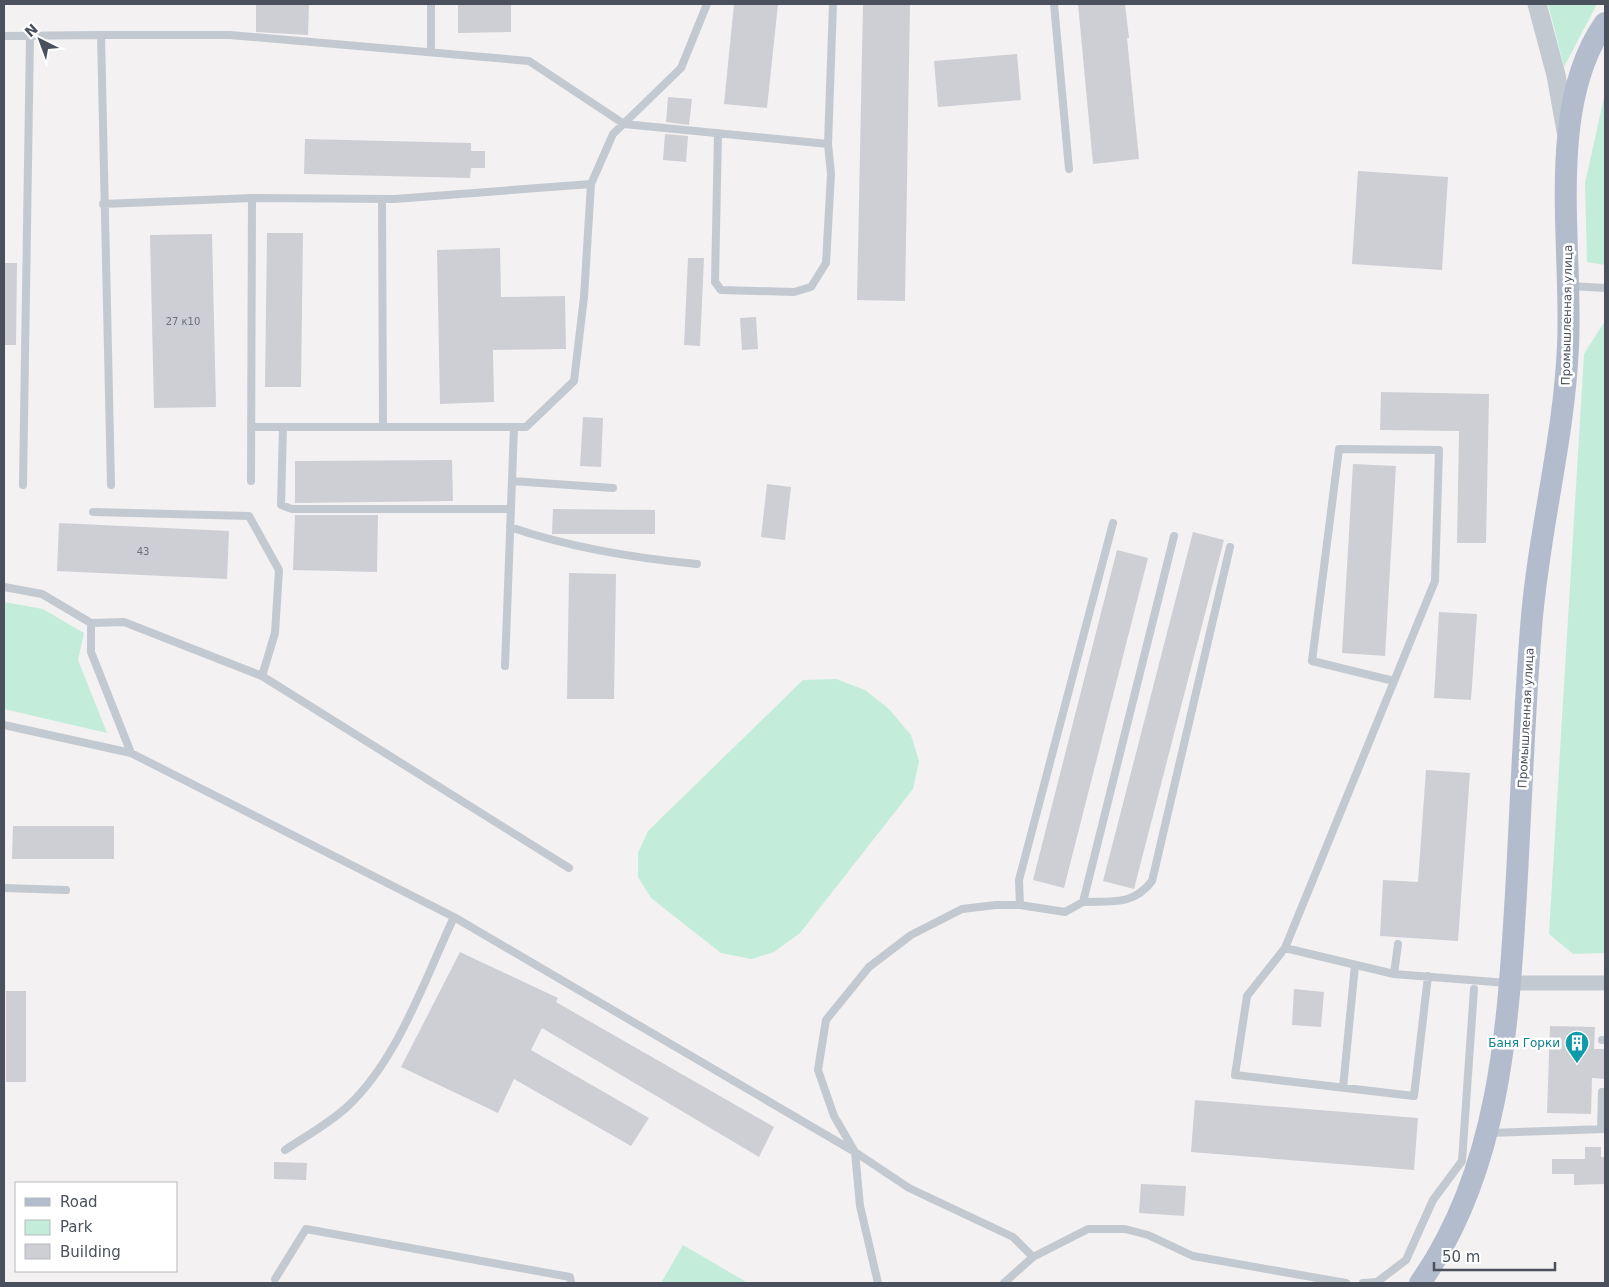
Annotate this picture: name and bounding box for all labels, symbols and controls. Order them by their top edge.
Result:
north arrow [15,15,65,65]
text: N [22,20,41,40]
street label: Промышленная улица [1559,245,1575,385]
house number: 27 к10 [166,316,200,327]
house number: 43 [137,546,149,557]
street label: Промышленная улица [1515,647,1537,789]
building icon: Баня Горки [1564,1030,1590,1064]
place label: Баня Горки [1488,1036,1560,1050]
legend [15,1182,178,1272]
text: Road [60,1193,98,1211]
text: Park [60,1218,93,1236]
scale bar [1434,1240,1555,1272]
text: Building [60,1243,121,1261]
text: 50 m [1442,1248,1480,1266]

